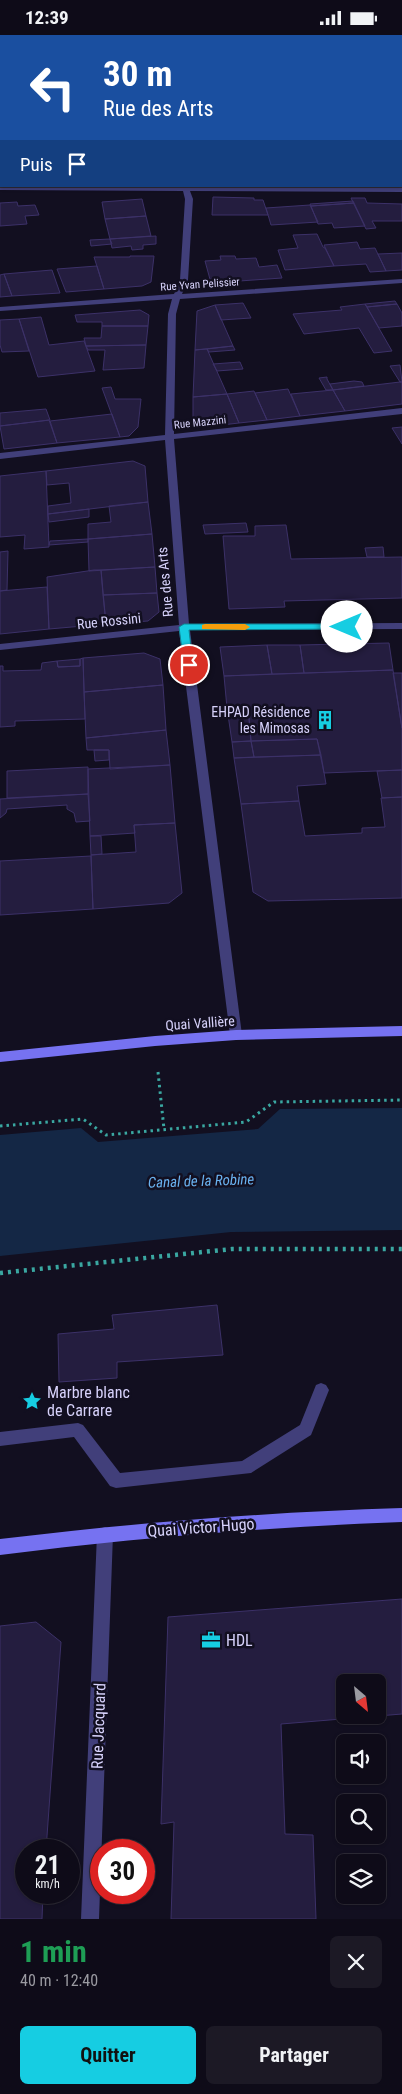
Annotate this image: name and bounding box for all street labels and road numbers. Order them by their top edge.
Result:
street label: Rue Yvan Pelissier [160,275,241,294]
street label: Rue Mazzini [173,413,227,432]
street label: Rue des Arts [154,546,176,618]
street label: Rue Rossini [76,610,142,632]
street label: Quai Vallière [165,1013,236,1033]
street label: Quai Victor Hugo [147,1514,255,1541]
street label: Rue Jacquard [88,1683,109,1769]

